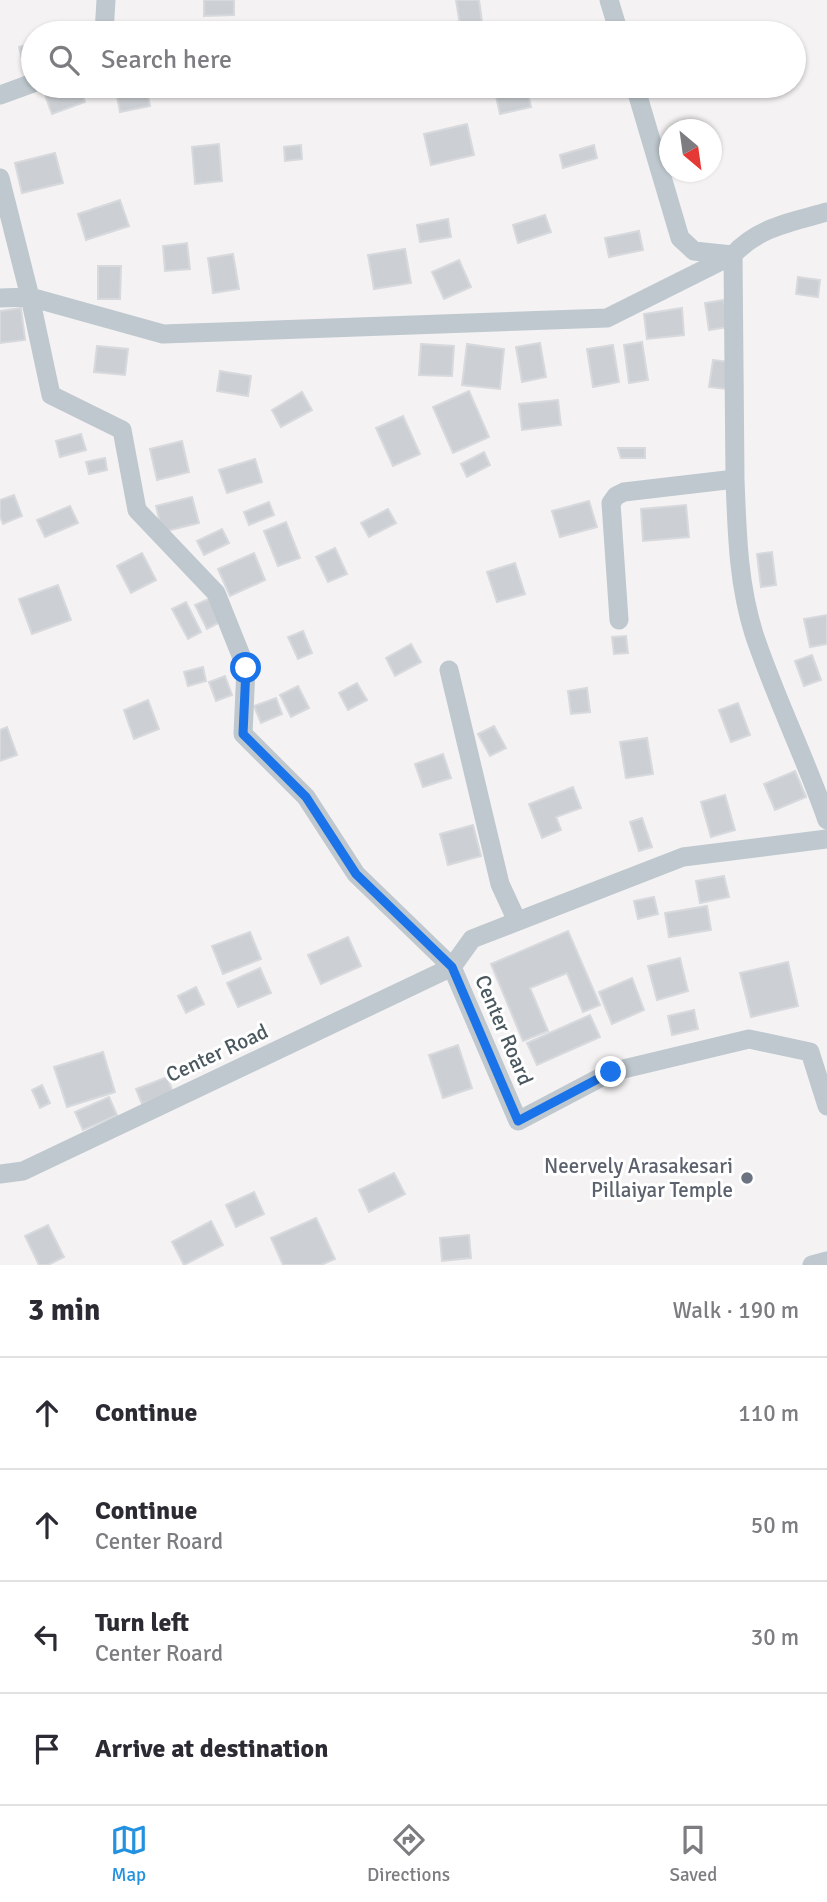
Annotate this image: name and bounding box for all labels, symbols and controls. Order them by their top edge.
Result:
search box [21,21,806,98]
icon: search [45,41,83,79]
text: Search here [101,44,232,76]
north arrow [659,119,722,182]
route start [230,652,261,683]
street label: Center Roard [469,971,539,1089]
street label: Center Road [162,1018,272,1088]
route end [595,1056,626,1087]
place label: Neervely Arasakesari Pillaiyar Temple [544,1153,733,1203]
marker: Neervely Arasakesari Pillaiyar Temple [739,1170,755,1186]
text: 3 min [28,1292,100,1329]
text: Walk · 190 m [673,1296,799,1325]
icon: ahead [28,1394,66,1432]
text: Continue [95,1397,197,1429]
text: 110 m [738,1399,799,1428]
text: Continue [95,1495,197,1527]
icon: ahead [28,1506,66,1544]
text: 50 m [751,1511,799,1540]
text: Center Roard [95,1527,223,1556]
text: Turn left [95,1607,189,1639]
icon: left [28,1618,66,1656]
text: 30 m [751,1623,799,1652]
text: Center Roard [95,1639,223,1668]
icon: arrive [28,1730,66,1768]
text: Arrive at destination [95,1733,328,1765]
tab: Map [110,1821,148,1887]
tab: Directions [367,1821,450,1887]
tab: Saved [669,1821,717,1887]

